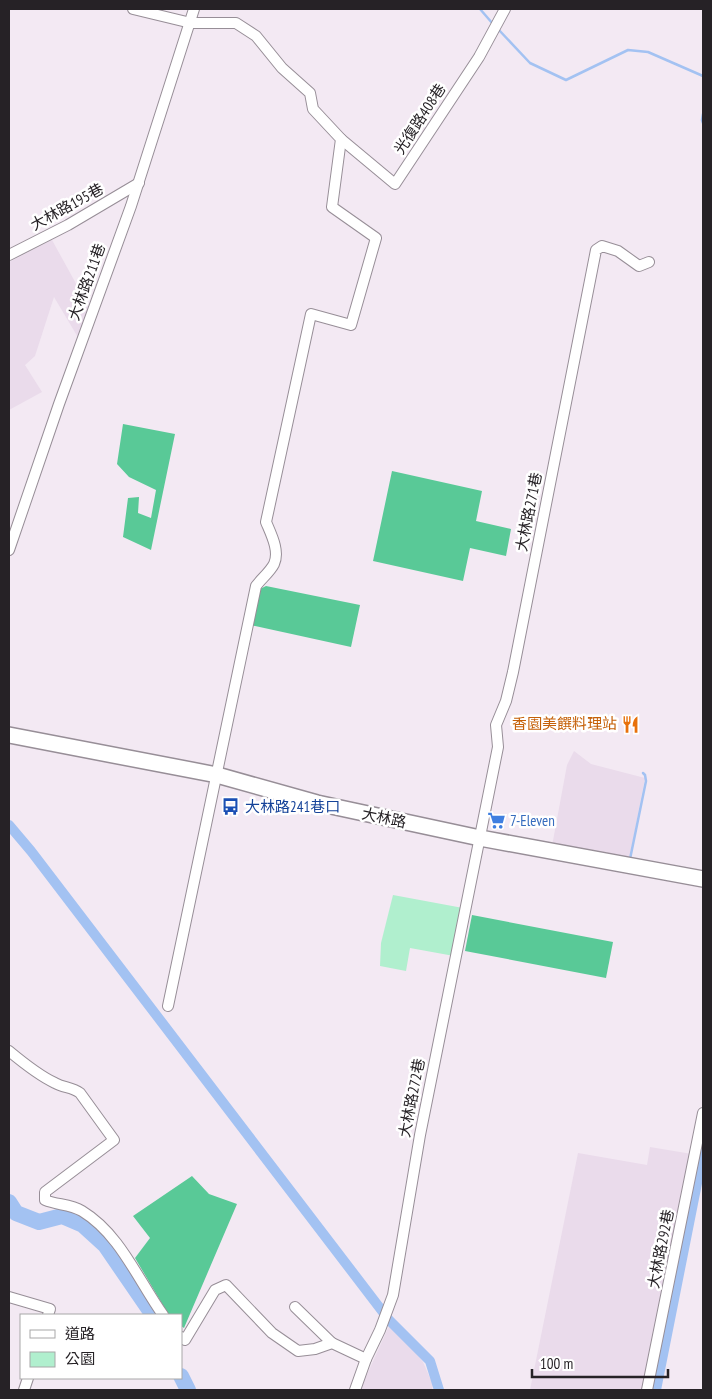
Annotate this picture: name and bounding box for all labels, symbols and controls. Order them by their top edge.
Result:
street label: 光復路408巷 [390,80,449,158]
street label: 大林路195巷 [27,179,106,234]
street label: 大林路211巷 [64,241,109,323]
street label: 大林路271巷 [512,471,545,553]
place label: 香園美饌料理站 [512,714,617,733]
restaurant icon: 香園美饌料理站 [621,714,641,734]
bus stop icon: 大林路241巷口 [221,797,241,817]
place label: 大林路241巷口 [245,797,340,816]
street label: 大林路 [360,804,408,831]
supermarket icon: 7-Eleven [486,811,506,831]
place label: 7-Eleven [510,811,555,830]
street label: 大林路272巷 [395,1057,428,1139]
street label: 大林路292巷 [644,1208,677,1290]
legend [20,1314,182,1379]
text: 道路 [65,1324,95,1343]
scale bar [532,1346,668,1378]
text: 公園 [65,1349,95,1368]
text: 100 m [540,1354,573,1373]

